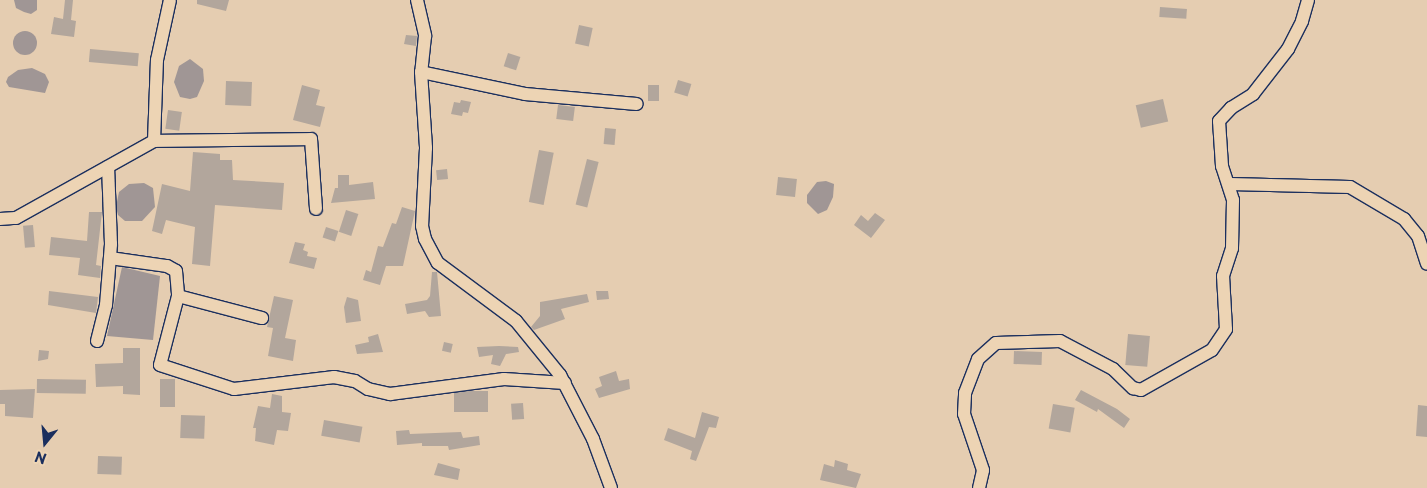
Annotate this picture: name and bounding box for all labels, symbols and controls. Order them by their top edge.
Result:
north arrow [20,418,70,468]
text: N [32,446,49,469]

